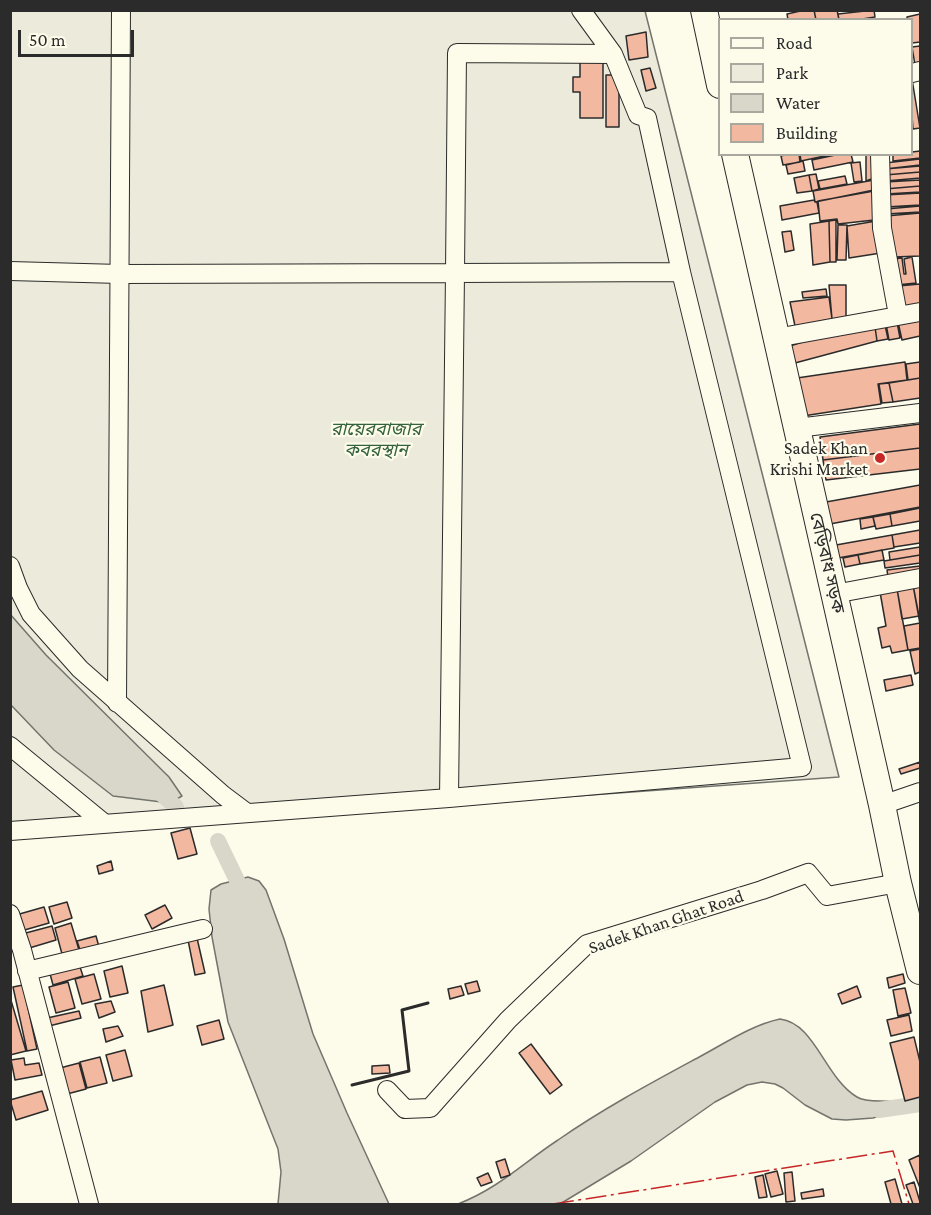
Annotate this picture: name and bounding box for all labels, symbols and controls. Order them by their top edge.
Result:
scale bar [21,18,136,56]
legend [718,18,913,156]
text: 50 m [29,30,66,50]
text: Road [776,33,813,53]
text: Park [776,63,808,83]
text: Water [776,93,820,113]
text: Building [776,123,837,143]
park label: রায়েরবাজার কবরস্থান [331,418,421,460]
place label: Sadek Khan Krishi Market [770,437,868,480]
marker: Sadek Khan Krishi Market [873,451,887,465]
street label: বেড়িবাধ সড়ক [805,510,849,616]
street label: Sadek Khan Ghat Road [586,885,746,959]

